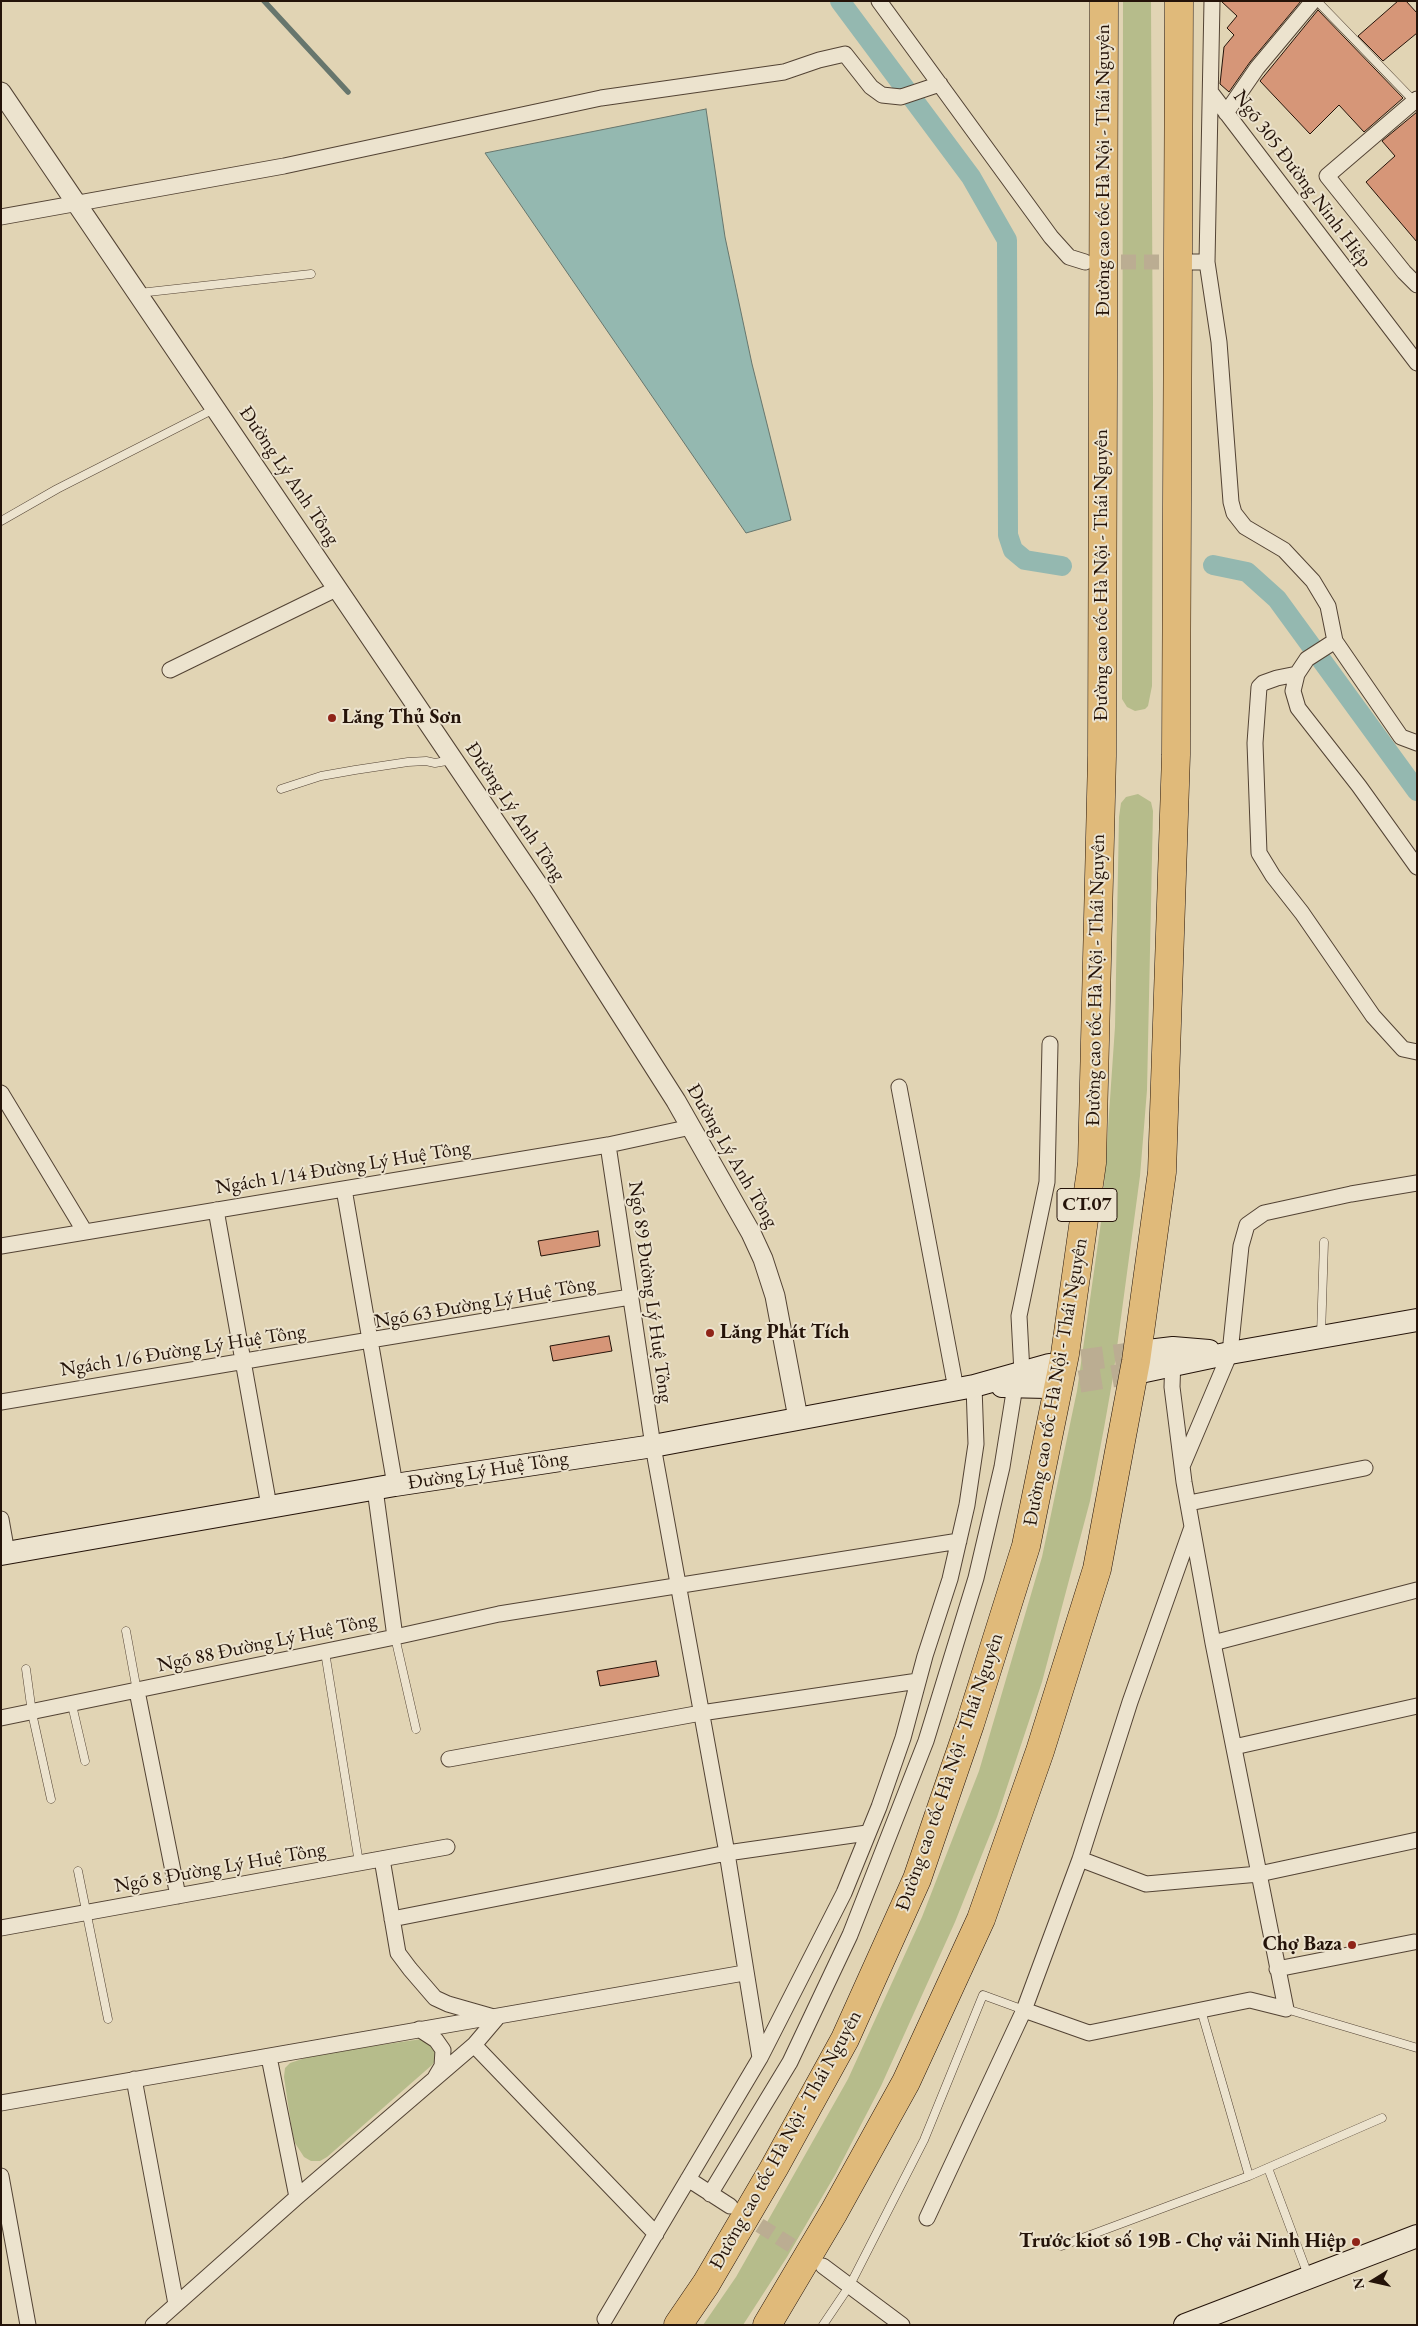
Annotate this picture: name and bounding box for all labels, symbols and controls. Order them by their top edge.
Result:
street label: Đường cao tốc Hà Nội - Thái Nguyên [1092,24,1116,316]
street label: Ngõ 305 Đường Ninh Hiệp [1227,86,1377,272]
street label: Đường Lý Anh Tông [234,402,344,550]
street label: Đường cao tốc Hà Nội - Thái Nguyên [1090,429,1114,721]
place label: Lăng Thủ Sơn [342,706,462,730]
marker: Lăng Thủ Sơn [326,712,338,724]
street label: Đường Lý Anh Tông [460,738,570,886]
street label: Đường cao tốc Hà Nội - Thái Nguyên [1081,834,1111,1126]
street label: Đường Lý Anh Tông [681,1080,783,1232]
street label: Ngách 1/14 Đường Lý Huệ Tông [214,1136,472,1200]
street label: Ngõ 89 Đường Lý Huệ Tông [623,1180,677,1404]
road number: CT.07 [1057,1188,1117,1222]
street label: Đường cao tốc Hà Nội - Thái Nguyên [1019,1236,1093,1528]
street label: Ngõ 63 Đường Lý Huệ Tông [373,1272,597,1334]
street label: Ngách 1/6 Đường Lý Huệ Tông [59,1320,307,1382]
place label: Lăng Phát Tích [720,1321,849,1345]
marker: Lăng Phát Tích [704,1327,716,1339]
street label: Đường Lý Huệ Tông [406,1446,570,1496]
street label: Ngõ 88 Đường Lý Huệ Tông [155,1608,379,1678]
street label: Đường cao tốc Hà Nội - Thái Nguyên [891,1630,1009,1914]
street label: Ngõ 8 Đường Lý Huệ Tông [112,1838,328,1898]
place label: Chợ Baza [1263,1933,1342,1957]
marker: Chợ Baza [1346,1939,1358,1951]
street label: Đường cao tốc Hà Nội - Thái Nguyên [705,2006,867,2274]
place label: Trước kiot số 19B - Chợ vải Ninh Hiệp [1019,2230,1346,2254]
marker: Trước kiot số 19B - Chợ vải Ninh Hiệp [1350,2236,1362,2248]
north arrow [1348,2256,1398,2306]
text: N [1348,2276,1368,2291]

